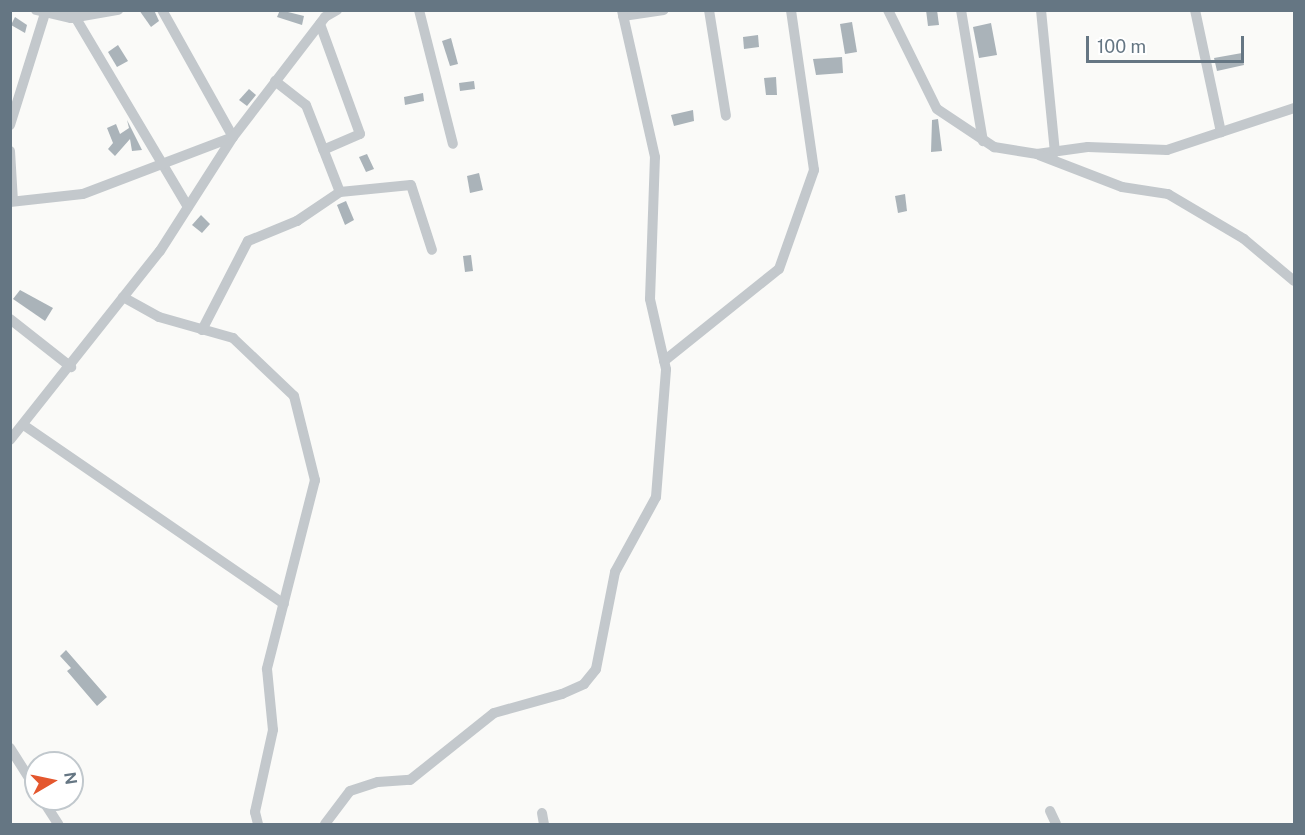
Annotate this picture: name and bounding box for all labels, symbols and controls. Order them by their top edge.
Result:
scale bar [1089,24,1246,62]
text: 100 m [1097,36,1146,57]
north arrow [24,751,84,811]
text: N [60,771,81,786]

